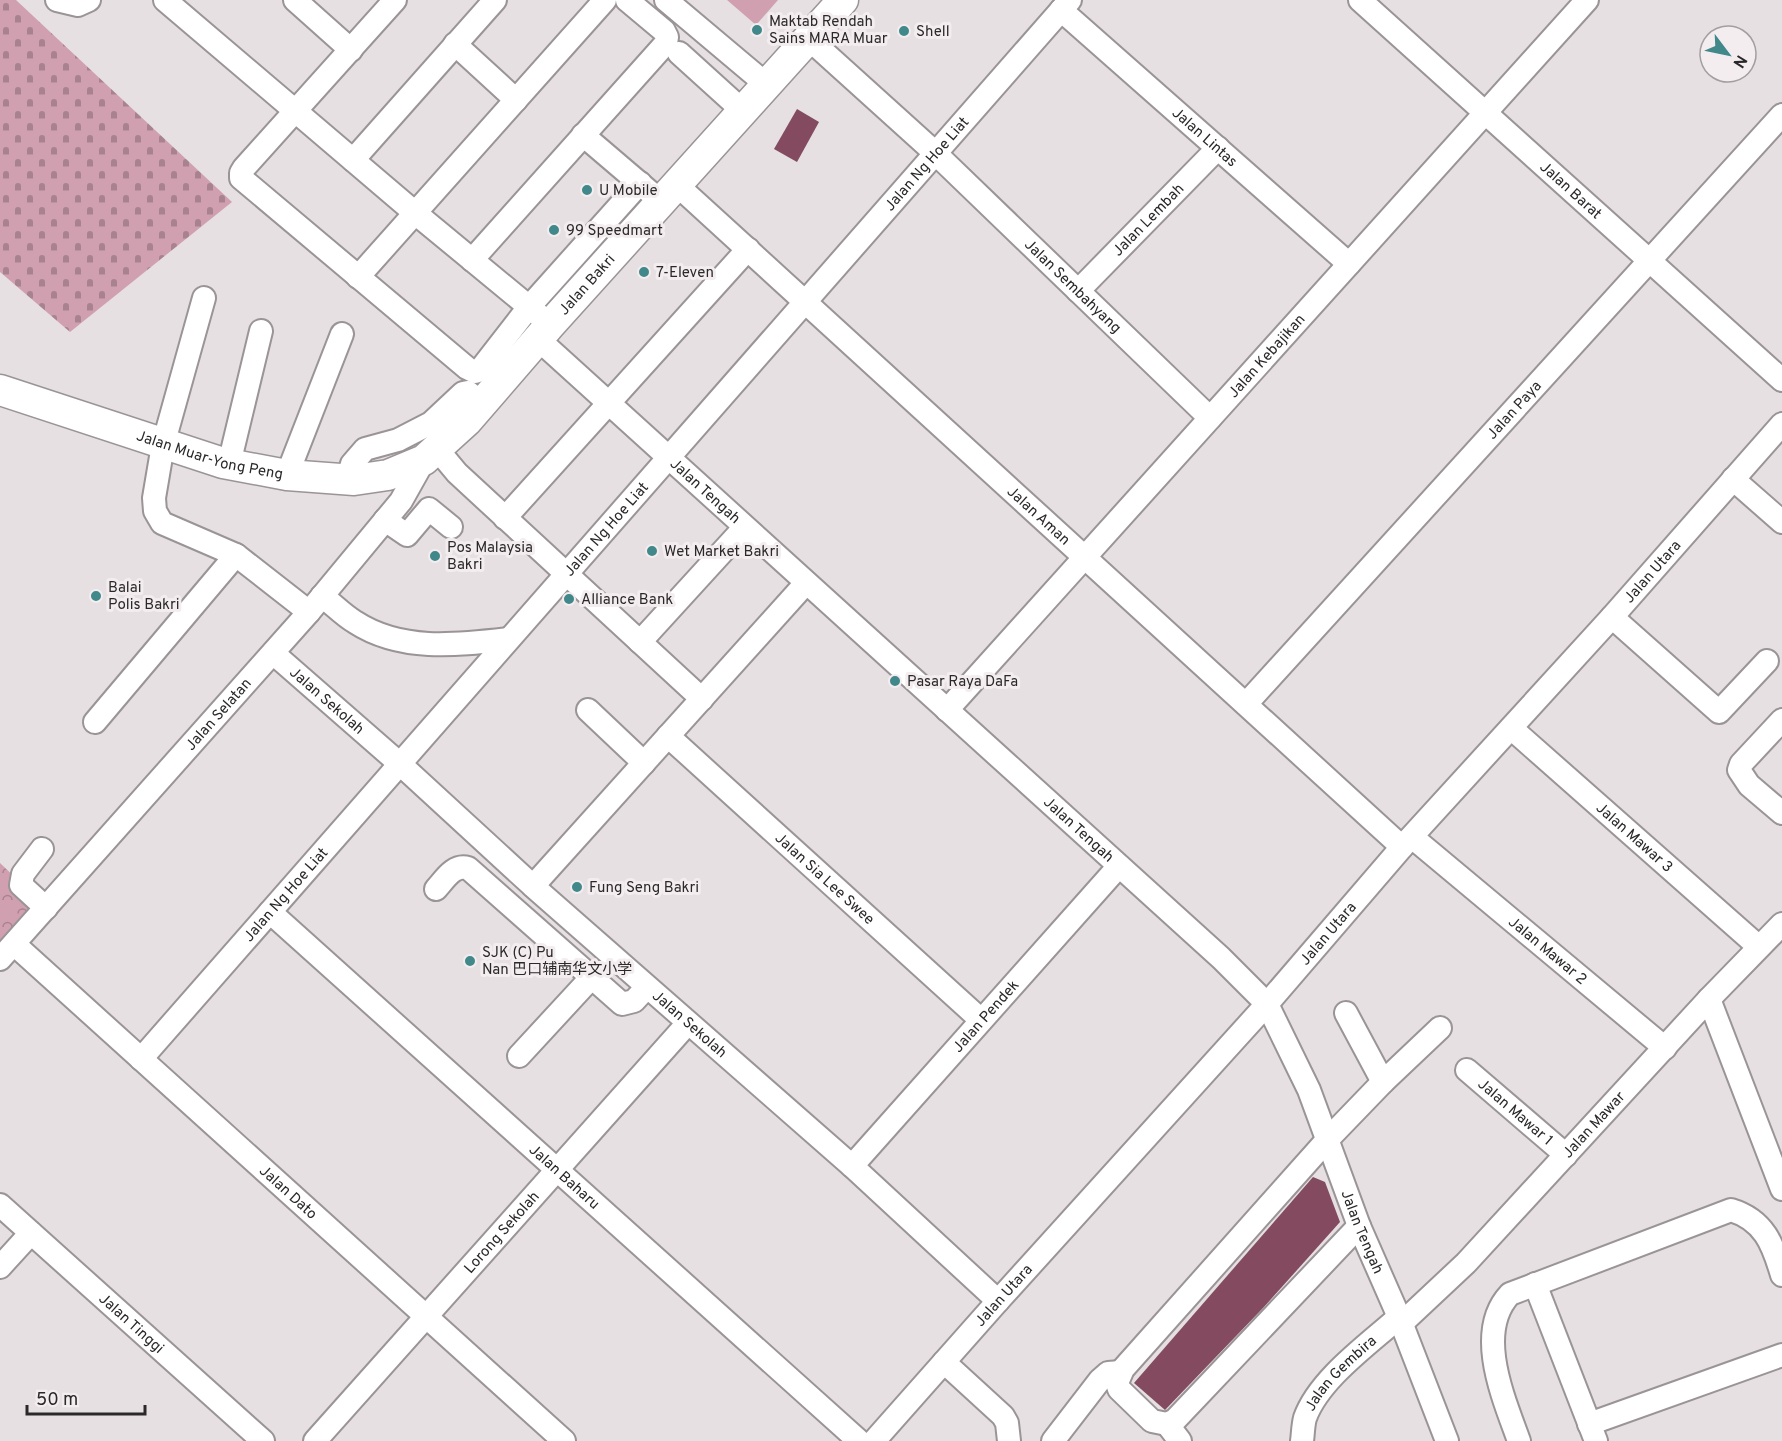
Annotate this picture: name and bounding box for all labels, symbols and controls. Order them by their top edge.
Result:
place label: Maktab Rendah Sains MARA Muar [769,13,888,49]
marker: Maktab Rendah Sains MARA Muar [750,23,764,37]
place label: Shell [916,23,950,42]
marker: Shell [897,24,911,38]
north arrow [1698,24,1758,84]
text: N [1727,51,1751,71]
street label: Jalan Lintas [1167,104,1241,172]
street label: Jalan Ng Hoe Liat [881,114,974,216]
street label: Jalan Barat [1535,158,1605,224]
street label: Jalan Lembah [1109,180,1189,261]
place label: U Mobile [599,182,658,201]
marker: U Mobile [580,183,594,197]
place label: 99 Speedmart [566,222,663,241]
marker: 99 Speedmart [547,223,561,237]
street label: Jalan Sembahyang [1019,236,1125,338]
street label: Jalan Bakri [555,251,620,320]
place label: 7-Eleven [656,264,714,283]
marker: 7-Eleven [637,265,651,279]
street label: Jalan Kebajikan [1225,311,1310,403]
street label: Jalan Paya [1484,377,1546,444]
street label: Jalan Muar-Yong Peng [134,427,285,485]
street label: Jalan Tengah [665,455,744,529]
street label: Jalan Ng Hoe Liat [561,479,653,581]
street label: Jalan Aman [1002,483,1073,550]
street label: Jalan Utara [1621,537,1686,608]
place label: Pos Malaysia Bakri [447,539,533,575]
place label: Wet Market Bakri [664,543,779,562]
marker: Wet Market Bakri [645,544,659,558]
marker: Pos Malaysia Bakri [428,549,442,563]
place label: Balai Polis Bakri [108,579,180,615]
marker: Balai Polis Bakri [89,589,103,603]
place label: Alliance Bank [581,591,673,610]
marker: Alliance Bank [562,592,576,606]
street label: Jalan Sekolah [285,664,368,739]
place label: Pasar Raya DaFa [907,673,1018,692]
marker: Pasar Raya DaFa [888,674,902,688]
street label: Jalan Selatan [182,675,256,755]
street label: Jalan Tengah [1039,794,1117,867]
street label: Jalan Mawar 3 [1591,799,1676,877]
street label: Jalan Sia Lee Swee [770,829,878,930]
street label: Jalan Ng Hoe Liat [240,844,333,946]
place label: Fung Seng Bakri [589,879,699,898]
marker: Fung Seng Bakri [570,880,584,894]
street label: Jalan Utara [1296,899,1361,970]
street label: Jalan Mawar 2 [1504,913,1590,990]
place label: SJK (C) Pu Nan 巴口辅南华文小学 [482,944,632,980]
marker: SJK (C) Pu Nan 巴口辅南华文小学 [463,954,477,968]
street label: Jalan Pendek [949,977,1024,1057]
street label: Jalan Sekolah [648,987,730,1063]
street label: Jalan Mawar 1 [1473,1075,1556,1150]
street label: Jalan Mawar [1559,1088,1630,1163]
street label: Jalan Baharu [524,1141,603,1214]
street label: Jalan Dato [255,1162,320,1224]
street label: Lorong Sekolah [461,1188,544,1278]
street label: Jalan Tengah [1336,1188,1387,1277]
street label: Jalan Utara [972,1261,1038,1331]
street label: Jalan Tinggi [94,1290,167,1359]
street label: Jalan Gembira [1302,1332,1381,1415]
scale bar [27,1378,146,1416]
text: 50 m [36,1389,78,1412]

